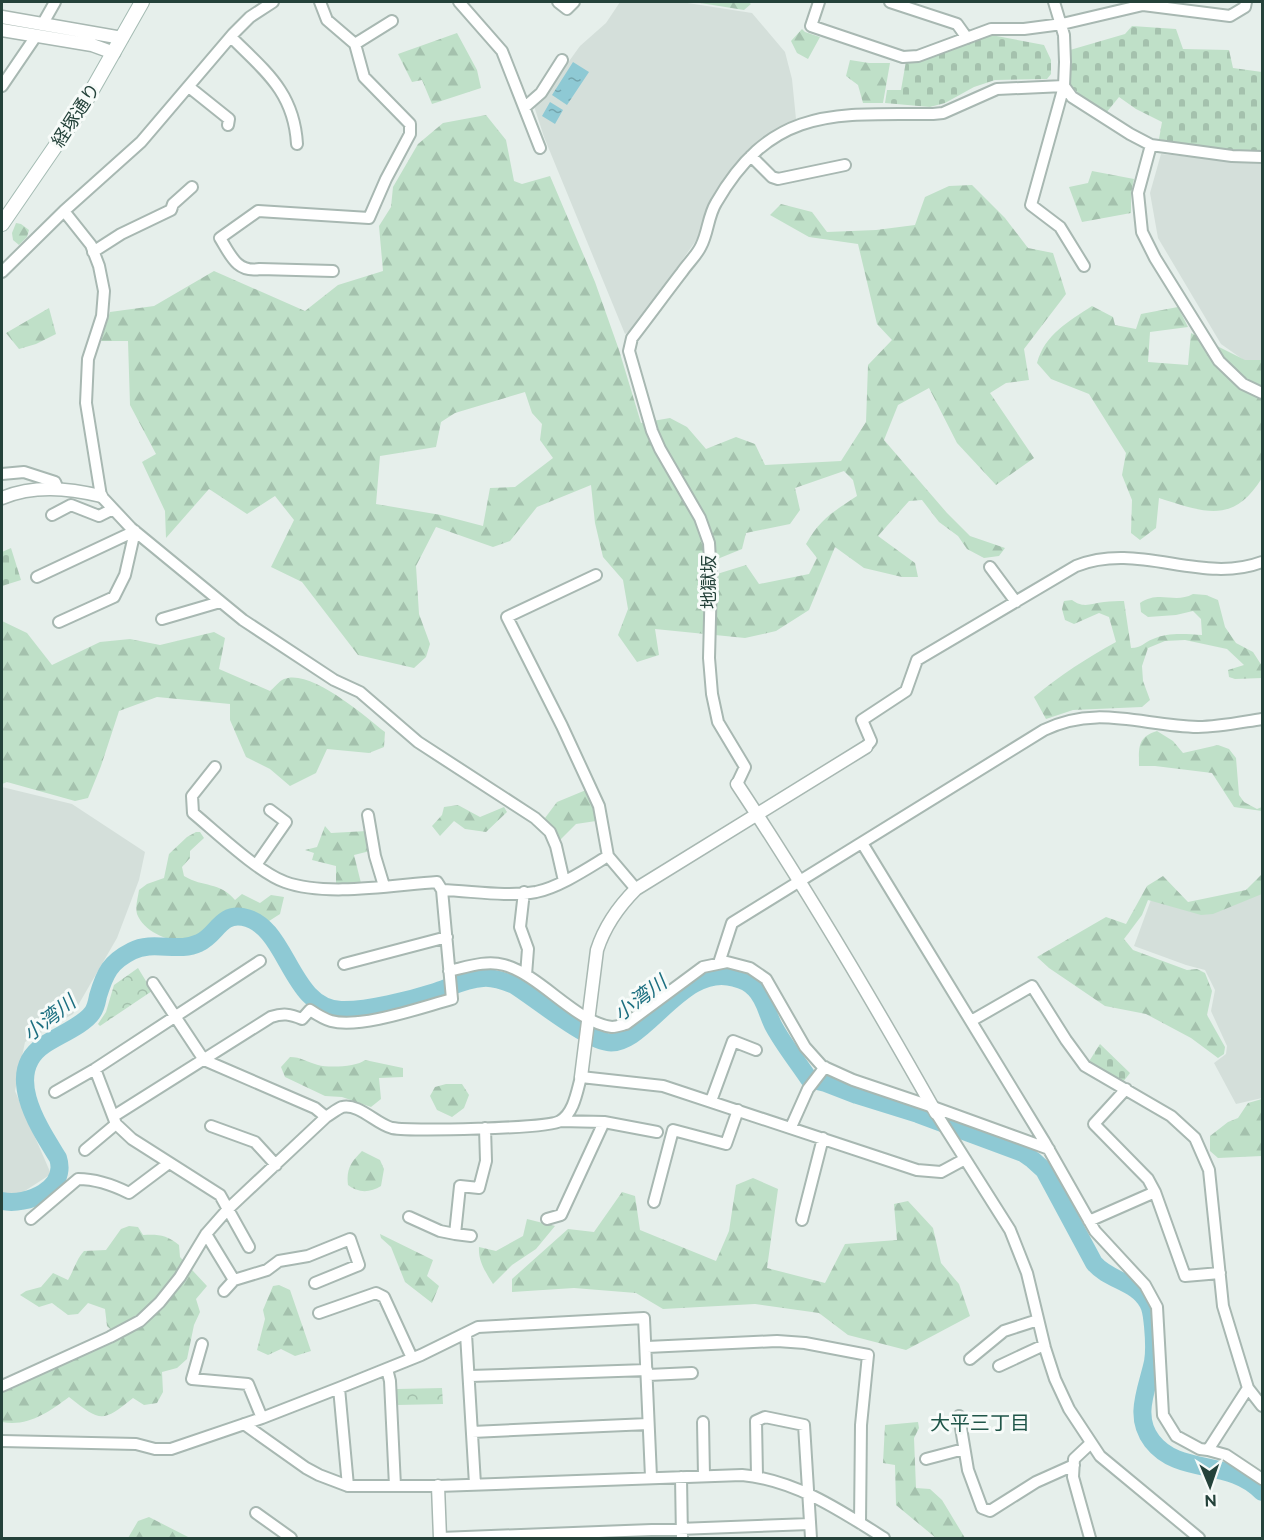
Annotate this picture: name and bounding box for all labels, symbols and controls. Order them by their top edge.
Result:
street label: 経塚通り [47,79,104,151]
street label: 地獄坂 [698,555,719,609]
water label: 小湾川 [609,969,673,1026]
water label: 小湾川 [18,989,82,1046]
district label: 大平三丁目 [930,1411,1030,1435]
north arrow [1180,1456,1240,1516]
text: N [1204,1491,1217,1510]

